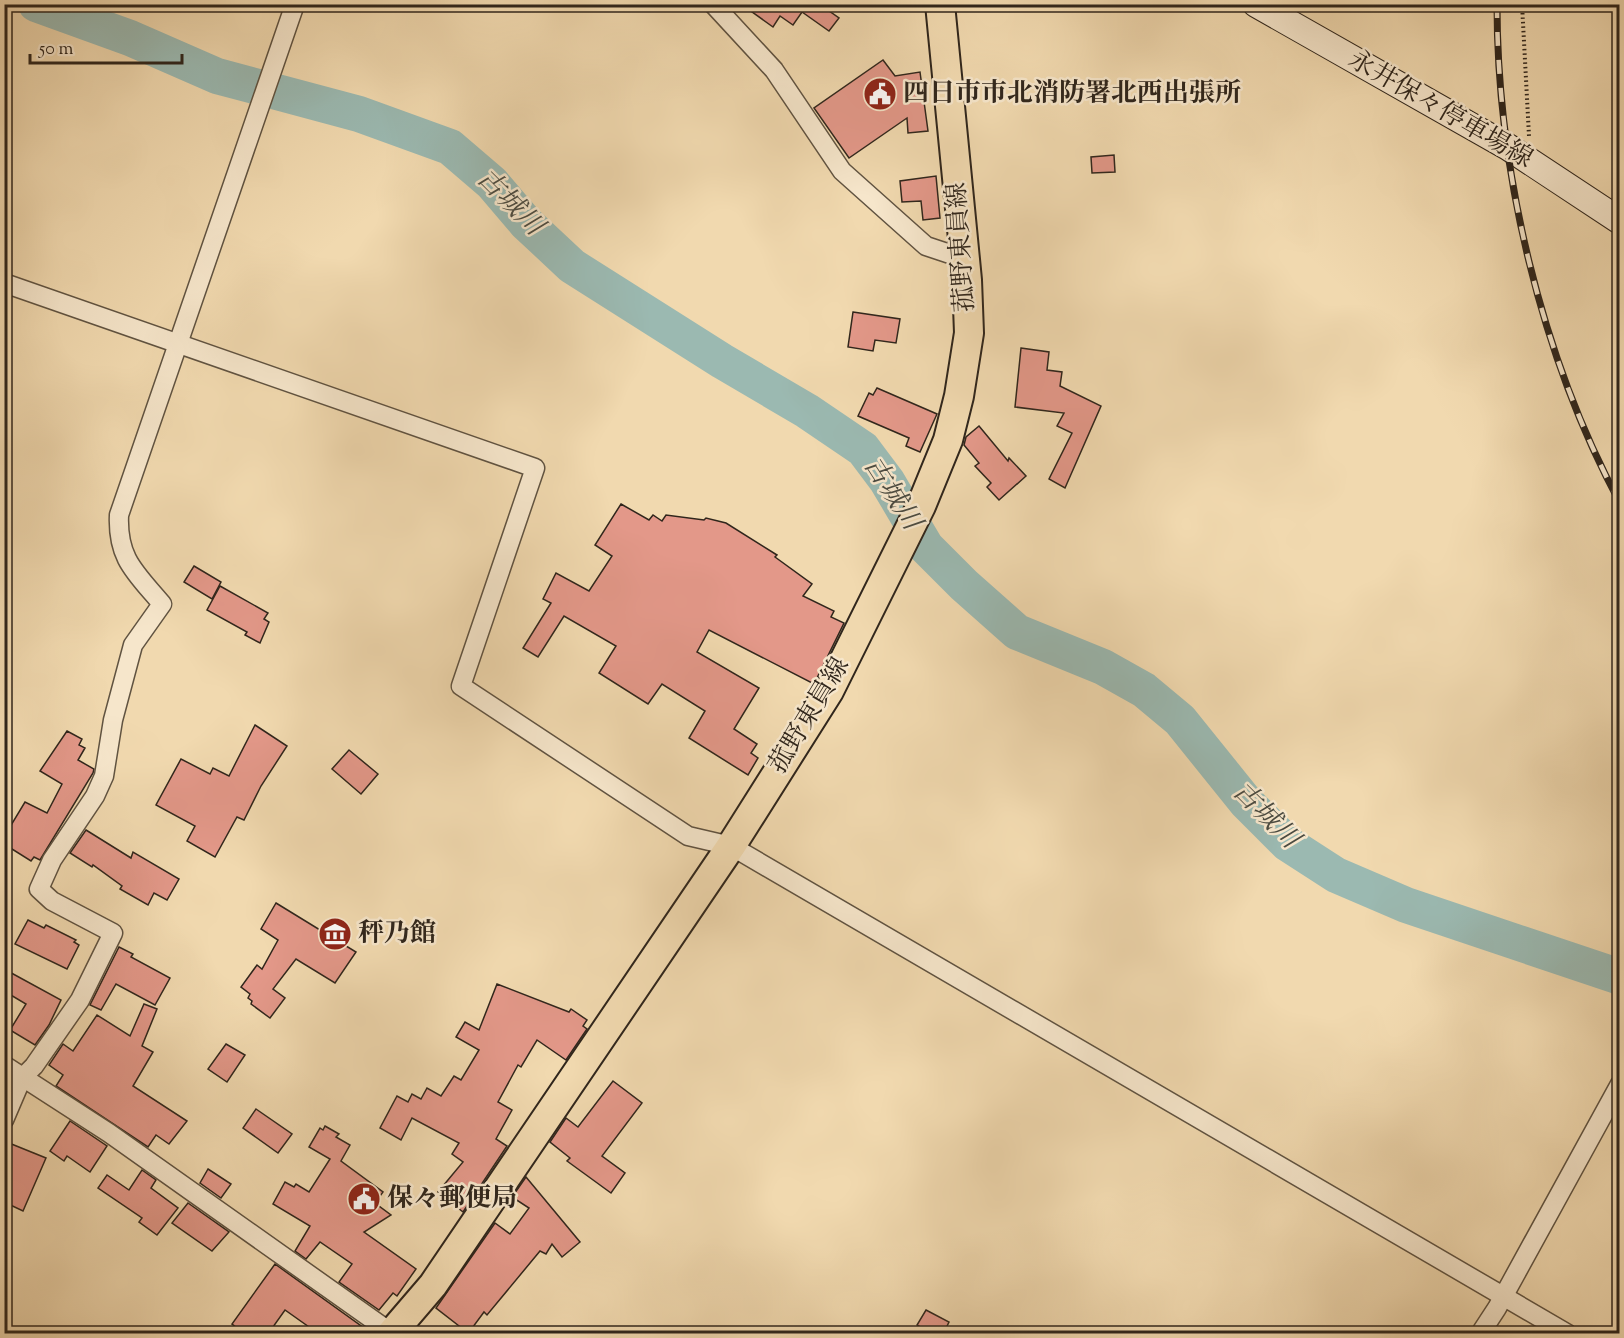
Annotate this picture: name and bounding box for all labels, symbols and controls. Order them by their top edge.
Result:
scale bar [30,27,182,65]
text: 50 m [38,37,74,63]
street label: 永井保々停車場線 [1341,42,1539,178]
public building icon: 四日市市北消防署北西出張所 [862,76,898,112]
place label: 四日市市北消防署北西出張所 [903,76,1241,113]
water label: 古城川 [467,161,554,248]
street label: 菰野東員線 [939,181,985,313]
water label: 古城川 [853,449,931,541]
street label: 菰野東員線 [761,651,859,781]
water label: 古城川 [1223,774,1310,861]
museum icon: 秤乃館 [317,916,353,952]
place label: 秤乃館 [358,916,436,953]
public building icon: 保々郵便局 [346,1181,382,1217]
place label: 保々郵便局 [387,1181,517,1218]

